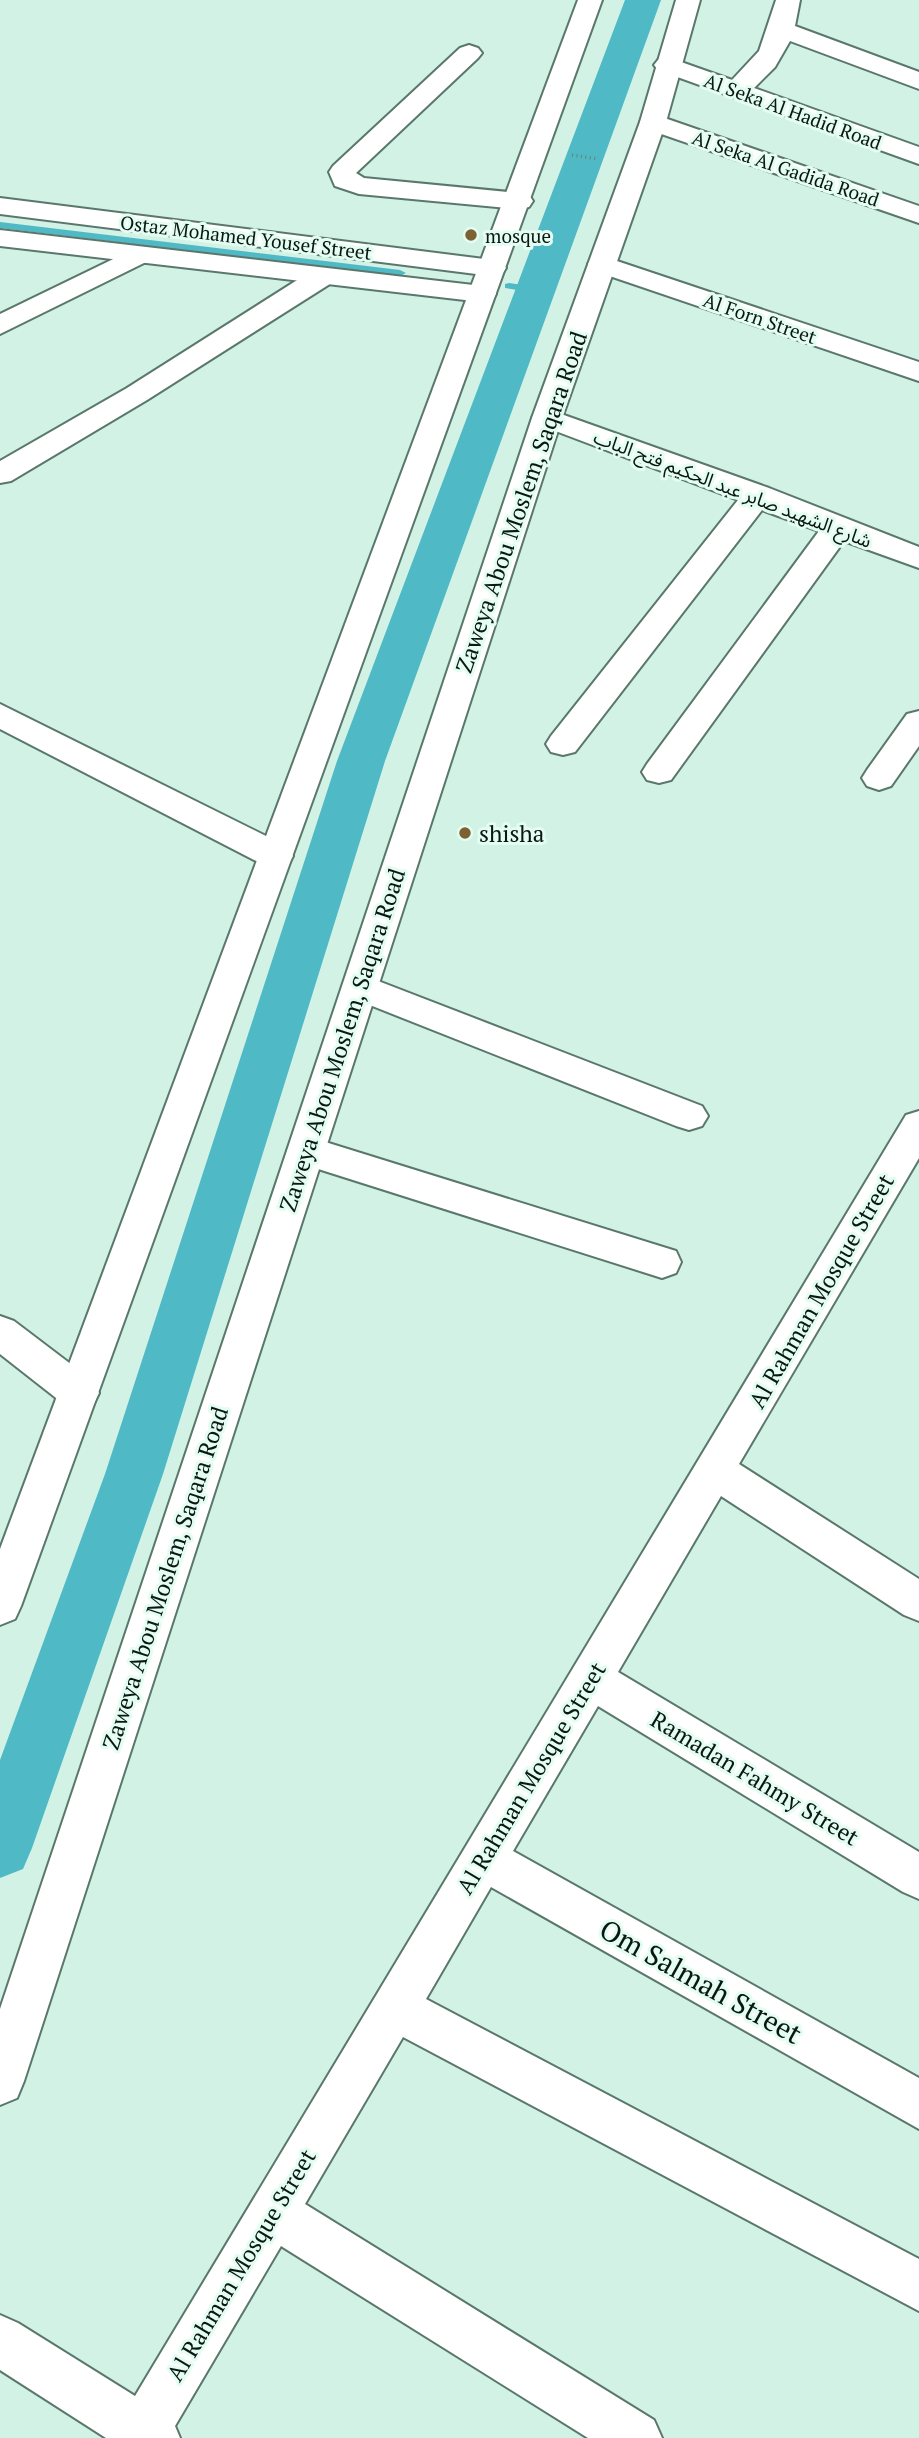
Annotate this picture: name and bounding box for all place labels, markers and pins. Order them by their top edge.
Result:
place label: mosque [485,223,551,248]
marker: mosque [463,227,479,243]
place label: shisha [479,818,545,849]
marker: shisha [457,825,473,841]

